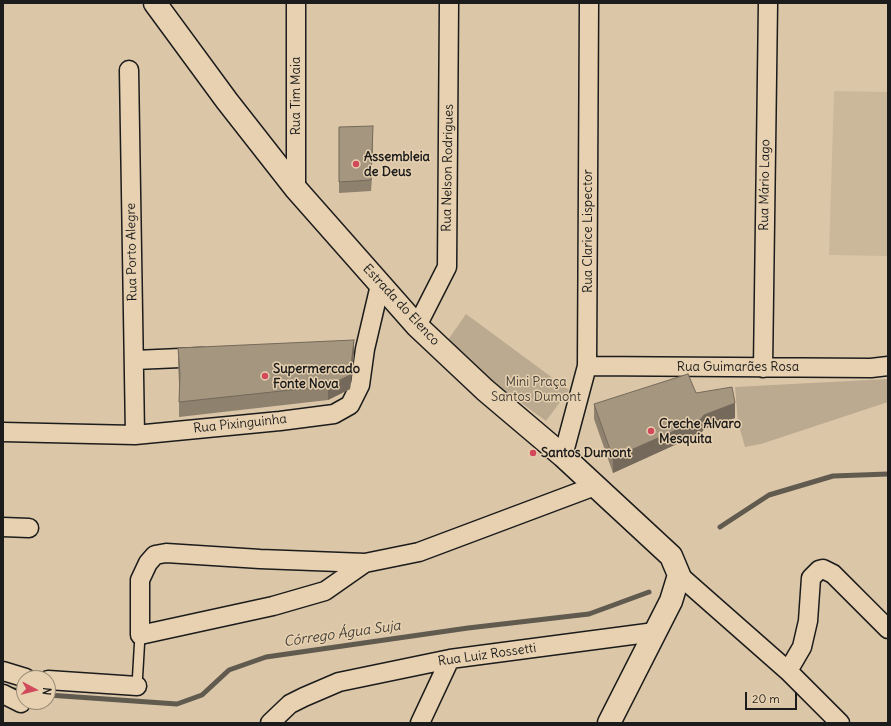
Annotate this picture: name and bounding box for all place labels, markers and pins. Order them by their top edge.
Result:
place label: Assembleia de Deus [364,149,430,180]
marker: Assembleia de Deus [351,159,361,169]
place label: Supermercado Fonte Nova [273,361,360,392]
marker: Supermercado Fonte Nova [260,371,270,381]
place label: Creche Alvaro Mesquita [659,416,741,447]
marker: Creche Alvaro Mesquita [646,426,656,436]
place label: Santos Dumont [541,445,631,461]
marker: Santos Dumont [528,448,538,458]

